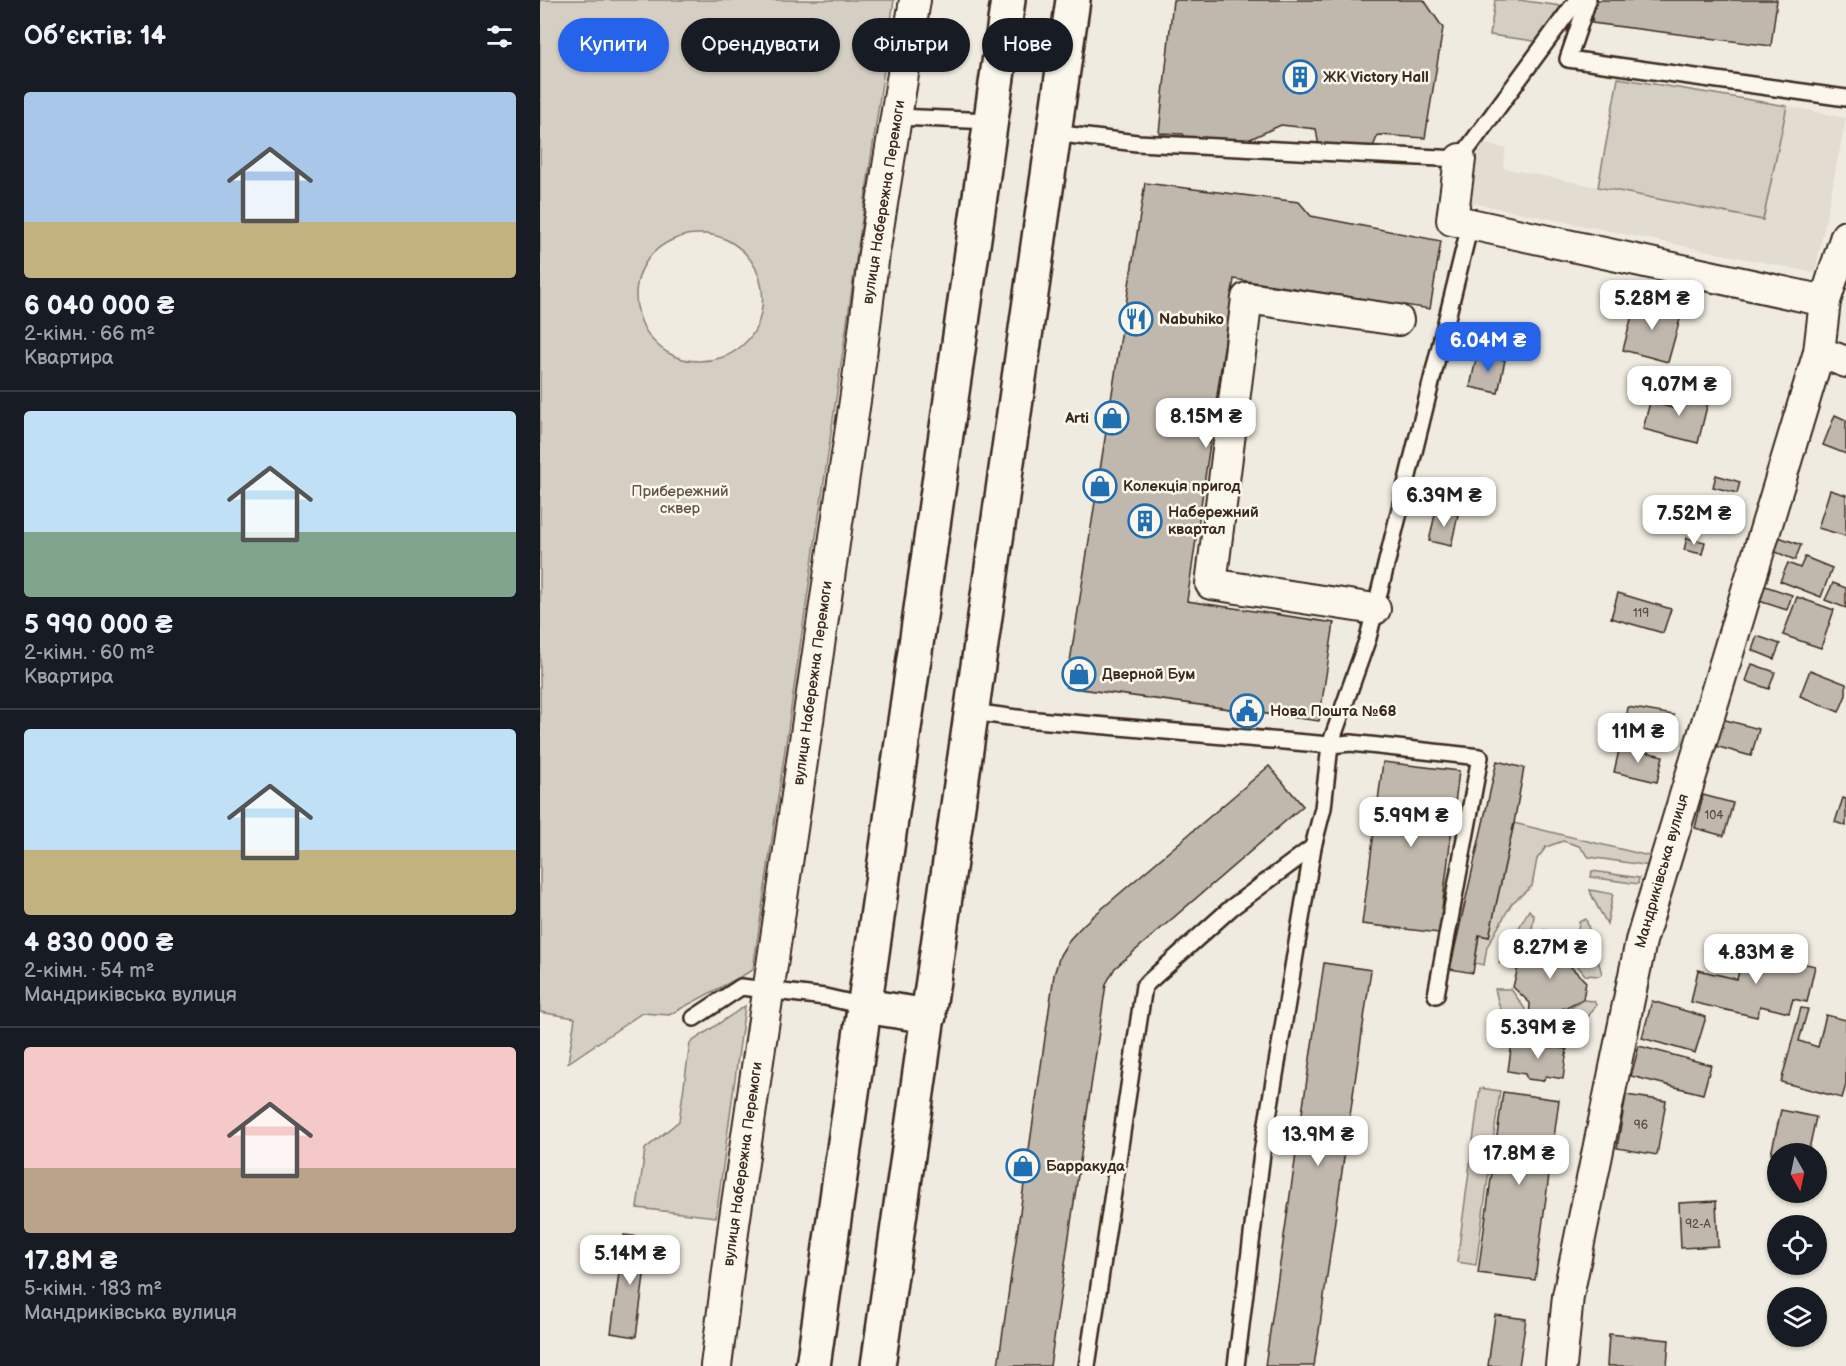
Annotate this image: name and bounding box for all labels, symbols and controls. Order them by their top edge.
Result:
chip: Купити [558,18,669,72]
chip: Орендувати [681,18,840,72]
chip: Фільтри [852,18,970,72]
chip: Нове [982,18,1073,72]
icon: filters [483,20,516,53]
text: Об’єктів: 14 [24,21,166,52]
building icon: ЖК Victory Hall [1282,59,1318,95]
place label: ЖК Victory Hall [1323,68,1429,87]
street label: вулиця Набережна Перемоги [858,99,910,305]
icon: home [216,131,324,239]
pin: 5.28M ₴ [1597,280,1707,331]
text: 5.28M ₴ [1614,287,1690,311]
text: 6 040 000 ₴ [24,291,174,322]
restaurant icon: Nabuhiko [1118,301,1154,337]
place label: Nabuhiko [1159,310,1225,329]
text: 2-кімн. · 66 m² [24,322,155,346]
pin: 6.04M ₴ [1433,322,1543,373]
text: 6.04M ₴ [1450,329,1526,353]
text: Квартира [24,346,114,370]
pin: 9.07M ₴ [1624,366,1734,417]
text: 9.07M ₴ [1641,373,1717,397]
pin: 8.15M ₴ [1151,398,1261,449]
shop icon: Arti [1094,400,1130,436]
text: 8.15M ₴ [1170,405,1242,429]
place label: Arti [1064,409,1089,428]
icon: home [216,450,324,558]
shop icon: Колекція пригод [1082,468,1118,504]
place label: Колекція пригод [1123,477,1240,496]
pin: 6.39M ₴ [1389,477,1499,528]
park label: Прибережний сквер [631,482,729,518]
text: 6.39M ₴ [1406,484,1482,508]
pin: 7.52M ₴ [1639,495,1749,546]
text: 7.52M ₴ [1657,502,1731,526]
building icon: Набережний квартал [1127,503,1163,539]
place label: Набережний квартал [1168,503,1259,539]
street label: вулиця Набережна Перемоги [789,579,837,787]
house number: 119 [1633,606,1649,621]
text: 5 990 000 ₴ [24,610,173,641]
text: 2-кімн. · 60 m² [24,641,155,665]
shop icon: Дверной Бум [1061,656,1097,692]
text: Квартира [24,665,114,689]
place label: Дверной Бум [1102,665,1195,684]
public building icon: Нова Пошта №68 [1229,693,1265,729]
place label: Нова Пошта №68 [1270,702,1397,721]
pin: 11M ₴ [1596,713,1680,764]
text: 11M ₴ [1612,720,1664,744]
icon: home [216,768,324,876]
street label: Мандриківська вулиця [1631,792,1693,950]
pin: 5.99M ₴ [1356,797,1466,848]
text: 5.99M ₴ [1373,804,1449,828]
house number: 104 [1704,808,1724,823]
text: 4 830 000 ₴ [24,928,173,959]
pin: 8.27M ₴ [1495,929,1605,980]
pin: 4.83M ₴ [1701,934,1811,985]
text: 8.27M ₴ [1513,936,1587,960]
text: 4.83M ₴ [1718,941,1794,965]
text: 2-кімн. · 54 m² [24,959,154,983]
text: Мандриківська вулиця [24,983,237,1007]
pin: 5.39M ₴ [1483,1009,1593,1060]
text: 5.39M ₴ [1500,1016,1576,1040]
street label: вулиця Набережна Перемоги [719,1060,767,1268]
icon: home [216,1086,324,1194]
pin: 13.9M ₴ [1263,1116,1373,1167]
house number: 96 [1634,1118,1648,1133]
text: 13.9M ₴ [1282,1123,1354,1147]
pin: 17.8M ₴ [1464,1135,1574,1186]
text: 17.8M ₴ [1483,1142,1555,1166]
north arrow [1767,1143,1827,1203]
map controls [1767,1143,1827,1347]
shop icon: Барракуда [1005,1148,1041,1184]
place label: Барракуда [1046,1157,1125,1176]
button: locate [1767,1215,1827,1275]
house number: 92-А [1685,1217,1712,1232]
pin: 5.14M ₴ [575,1235,685,1286]
text: 5.14M ₴ [594,1242,666,1266]
text: 17.8M ₴ [24,1246,117,1277]
text: 5-кімн. · 183 m² [24,1277,162,1301]
button: layers [1767,1287,1827,1347]
text: Мандриківська вулиця [24,1301,237,1325]

